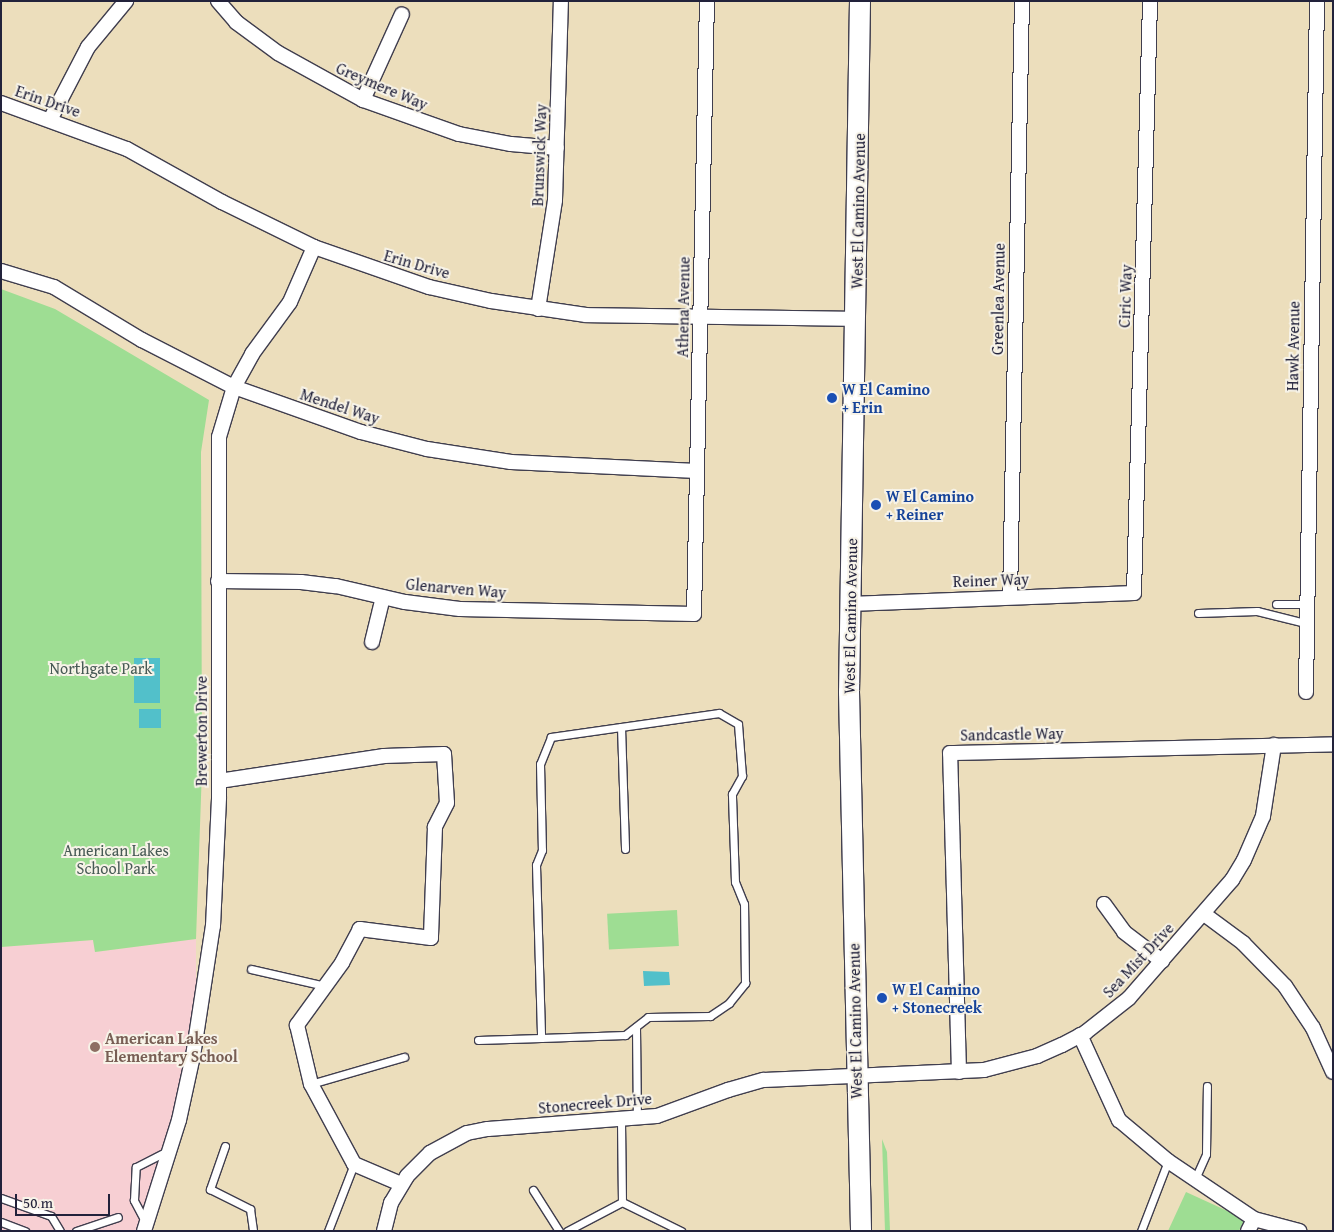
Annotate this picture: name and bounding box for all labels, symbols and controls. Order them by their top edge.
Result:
street label: Greymere Way [333,58,431,114]
street label: Erin Drive [13,81,83,121]
street label: Brunswick Way [528,103,550,207]
street label: West El Camino Avenue [847,133,869,289]
street label: Greenlea Avenue [987,243,1009,355]
street label: Erin Drive [382,245,452,283]
street label: Athena Avenue [673,256,693,358]
street label: Ciric Way [1114,264,1136,328]
street label: Hawk Avenue [1283,301,1303,391]
place label: W El Camino + Erin [842,379,930,417]
street label: Mendel Way [298,384,382,428]
marker: W El Camino + Erin [826,392,838,404]
place label: W El Camino + Reiner [886,486,974,524]
marker: W El Camino + Reiner [870,499,882,511]
street label: West El Camino Avenue [839,538,861,694]
street label: Reiner Way [953,569,1029,591]
street label: Glenarven Way [405,574,507,602]
park label: Northgate Park [50,658,152,678]
street label: Brewerton Drive [191,676,211,786]
street label: Sandcastle Way [960,723,1064,745]
park label: American Lakes School Park [63,840,169,878]
street label: Sea Mist Drive [1098,919,1178,1001]
street label: West El Camino Avenue [844,943,866,1099]
place label: W El Camino + Stonecreek [892,979,982,1017]
marker: W El Camino + Stonecreek [876,992,888,1004]
place label: American Lakes Elementary School [105,1028,238,1066]
marker: American Lakes Elementary School [89,1041,101,1053]
street label: Stonecreek Drive [537,1088,653,1118]
scale bar [18,1184,112,1216]
text: 50 m [23,1192,53,1213]

